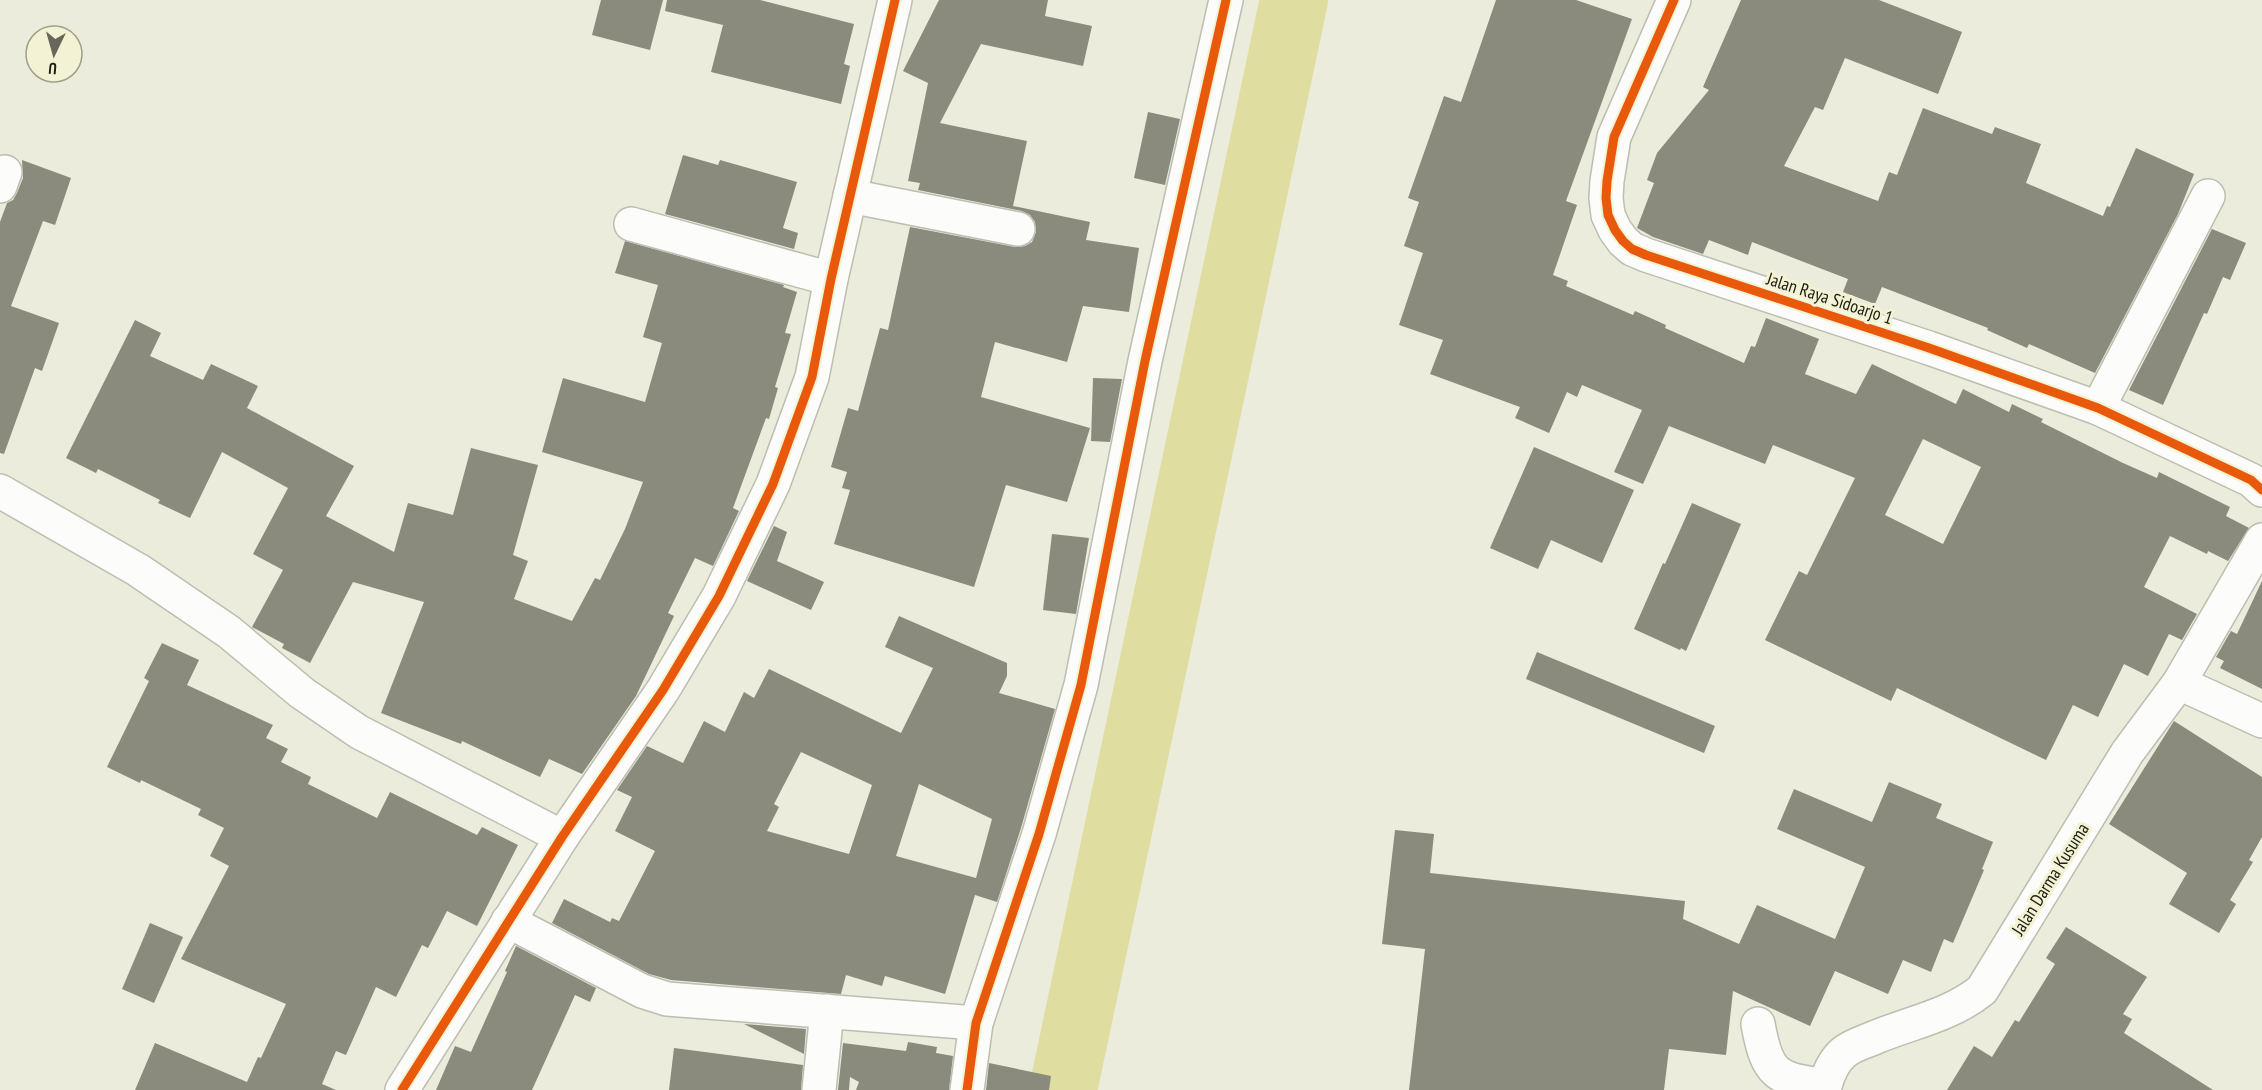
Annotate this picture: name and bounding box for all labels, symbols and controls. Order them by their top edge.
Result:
north arrow [24,24,84,84]
text: U [48,59,58,79]
street label: Jalan Raya Sidoarjo 1 [1763,266,1896,329]
street label: Jalan Darma Kusuma [2006,819,2094,940]

